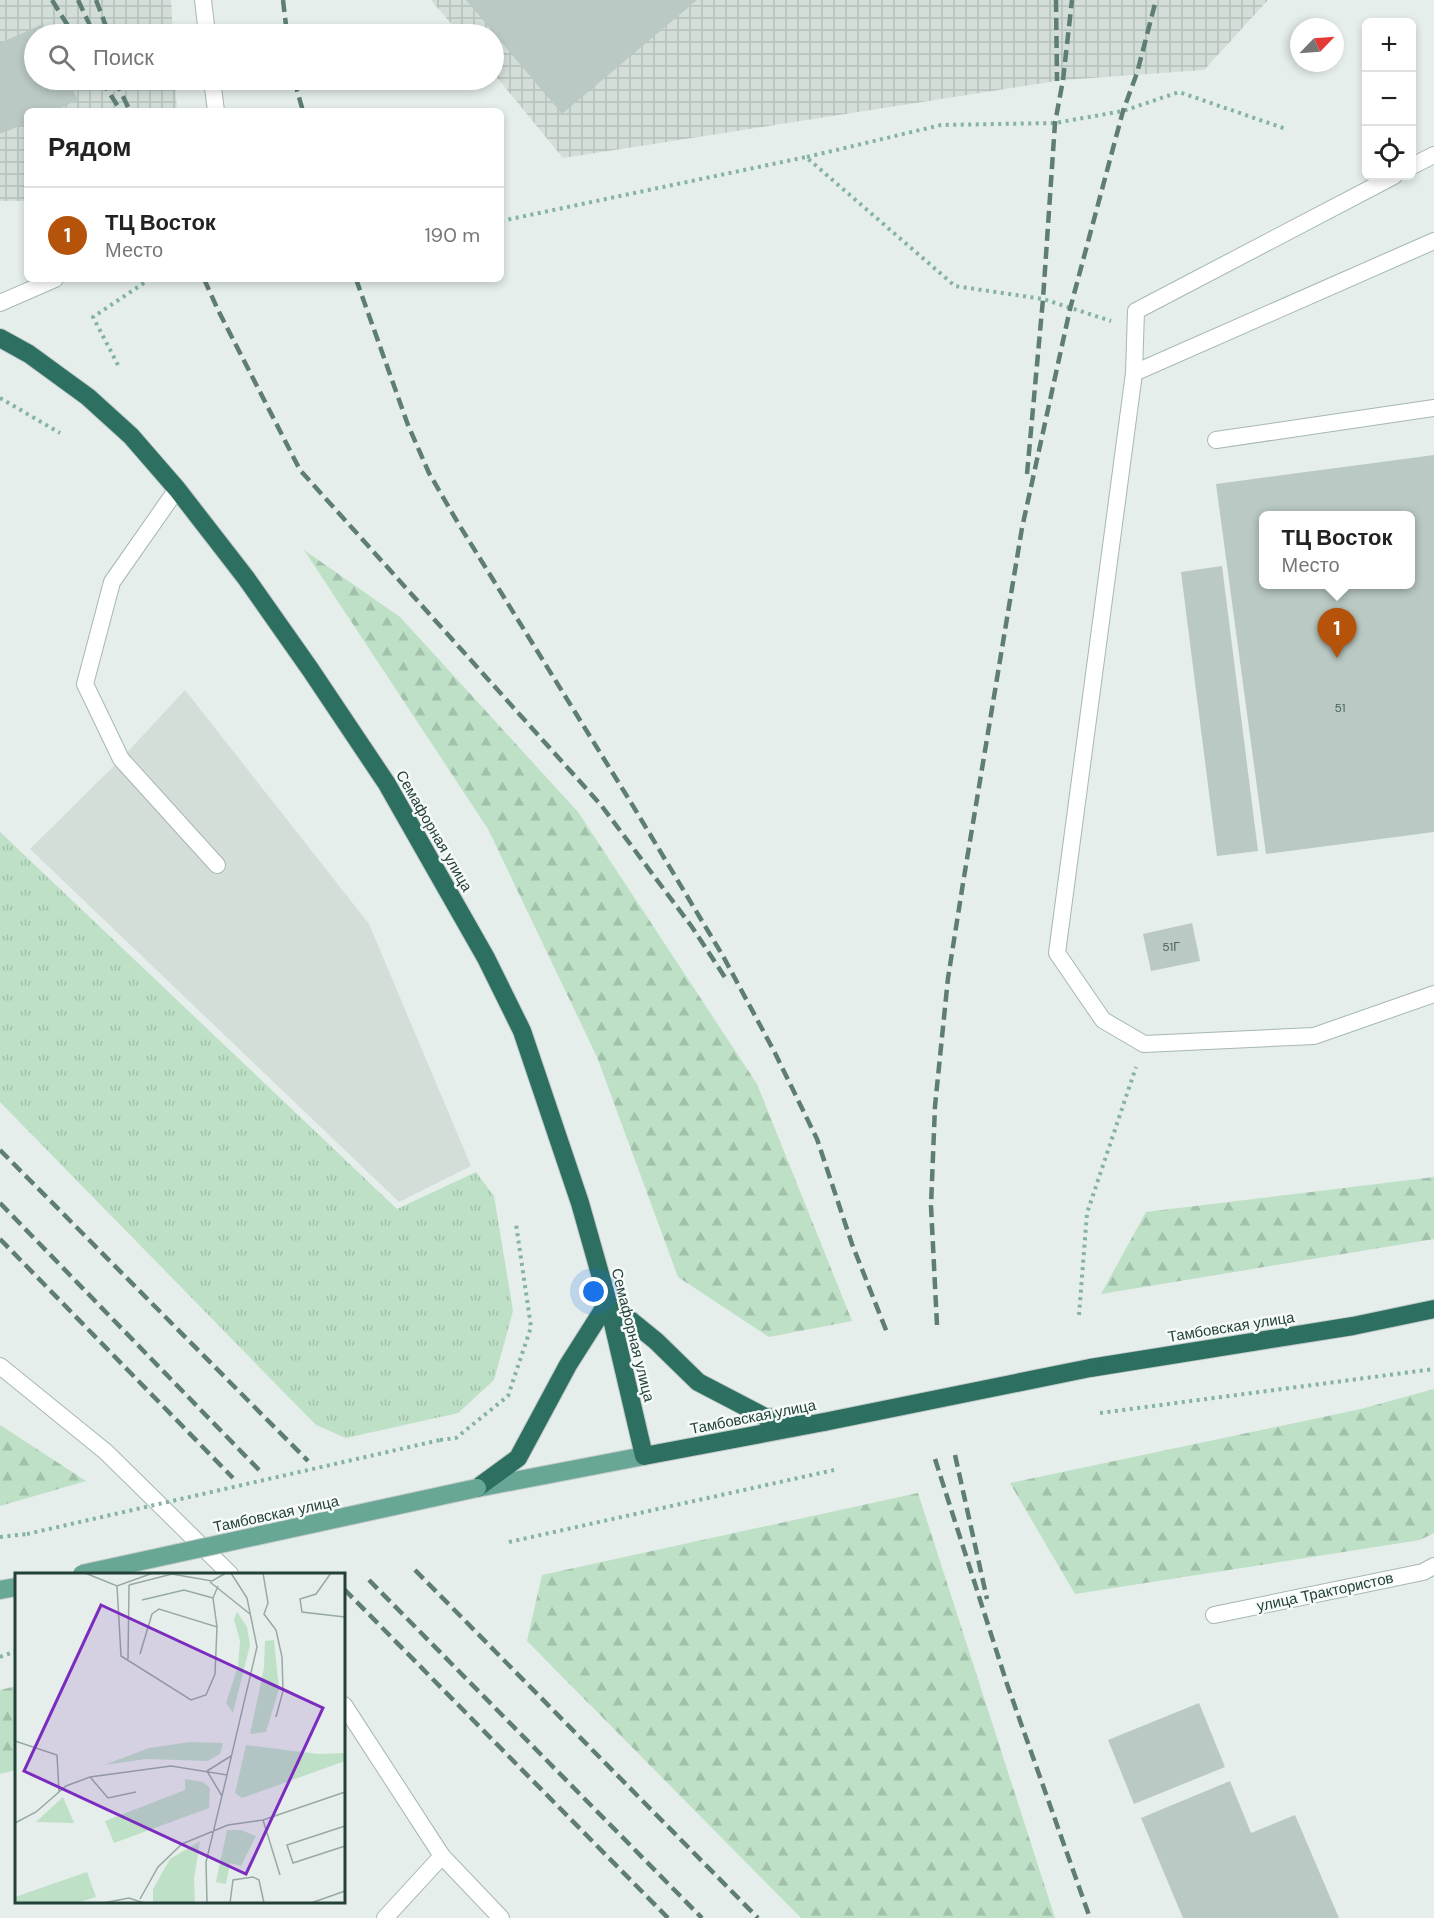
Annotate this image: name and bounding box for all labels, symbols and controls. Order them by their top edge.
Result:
north arrow [1290,18,1344,72]
map controls [1362,18,1416,180]
button: + [1362,18,1416,72]
search box [24,24,504,90]
icon: search [45,41,78,74]
text: Поиск [93,43,154,72]
button: − [1362,72,1416,126]
button: locate [1362,126,1416,180]
text: Рядом [48,130,131,164]
text: ТЦ Восток [105,208,216,237]
text: 1 [64,222,71,248]
text: 190 m [424,222,480,248]
text: Место [105,237,163,263]
popup [1259,511,1415,589]
text: ТЦ Восток [1282,523,1392,552]
text: Место [1282,552,1340,578]
pin: 1 [1318,608,1356,658]
house number: 51 [1334,700,1346,716]
street label: Семафорная улица [391,767,477,896]
house number: 51Г [1162,939,1180,955]
street label: Семафорная улица [607,1266,659,1404]
your location [579,1277,608,1306]
street label: Тамбовская улица [1166,1307,1296,1347]
street label: Тамбовская улица [688,1395,818,1439]
street label: Тамбовская улица [211,1491,341,1537]
street label: улица Трактористов [1255,1568,1395,1616]
inset map [15,1573,345,1903]

